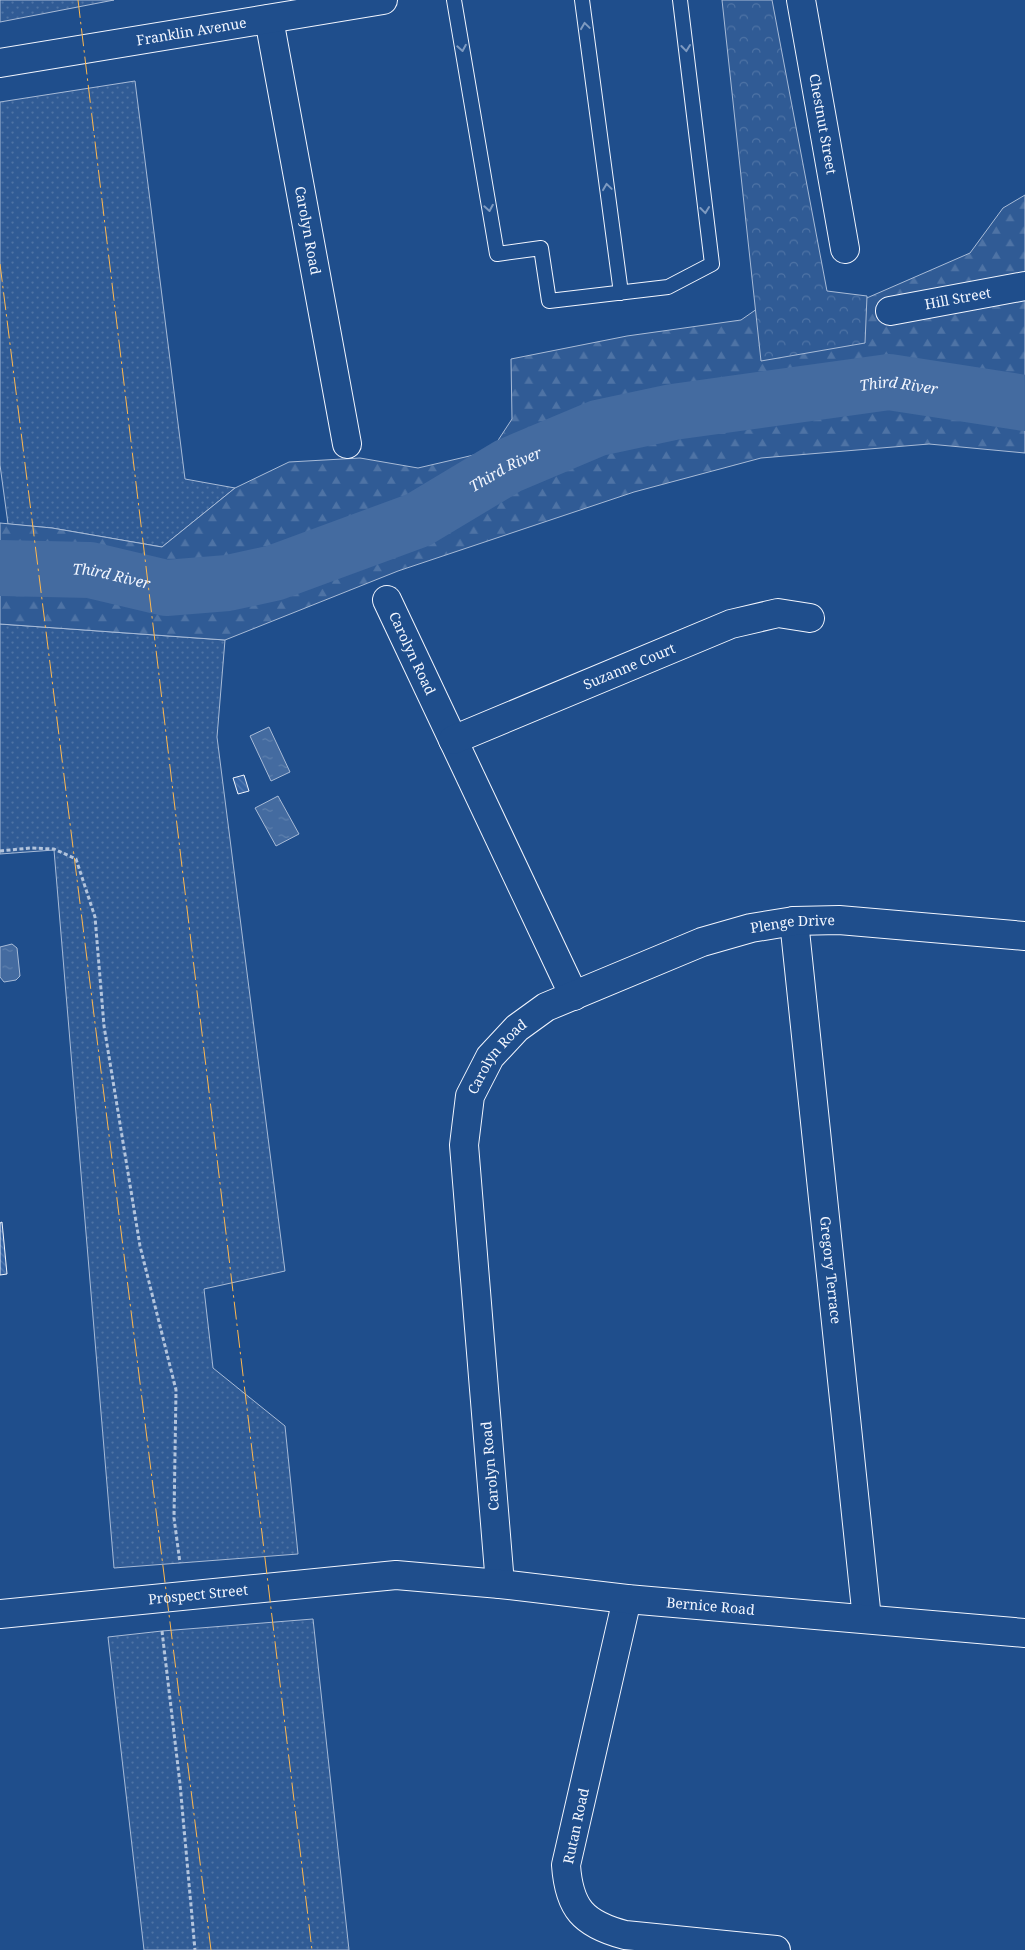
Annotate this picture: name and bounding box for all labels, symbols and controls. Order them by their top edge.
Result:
street label: Franklin Avenue [135,13,248,49]
one-way arrow [580,21,591,29]
one-way arrow [457,44,467,52]
one-way arrow [680,45,691,53]
street label: Chestnut Street [805,72,842,176]
one-way arrow [602,182,612,191]
street label: Carolyn Road [291,184,326,277]
one-way arrow [484,204,494,213]
one-way arrow [699,206,710,214]
street label: Hill Street [923,282,993,313]
water label: Third River [858,371,940,399]
water label: Third River [465,442,545,496]
water label: Third River [72,559,153,593]
street label: Carolyn Road [385,608,441,698]
street label: Suzanne Court [580,638,678,694]
street label: Plenge Drive [749,910,835,937]
street label: Carolyn Road [463,1014,530,1097]
street label: Gregory Terrace [816,1215,846,1325]
street label: Carolyn Road [476,1420,503,1512]
street label: Prospect Street [147,1580,249,1608]
street label: Bernice Road [666,1592,756,1619]
street label: Rutan Road [558,1786,593,1866]

